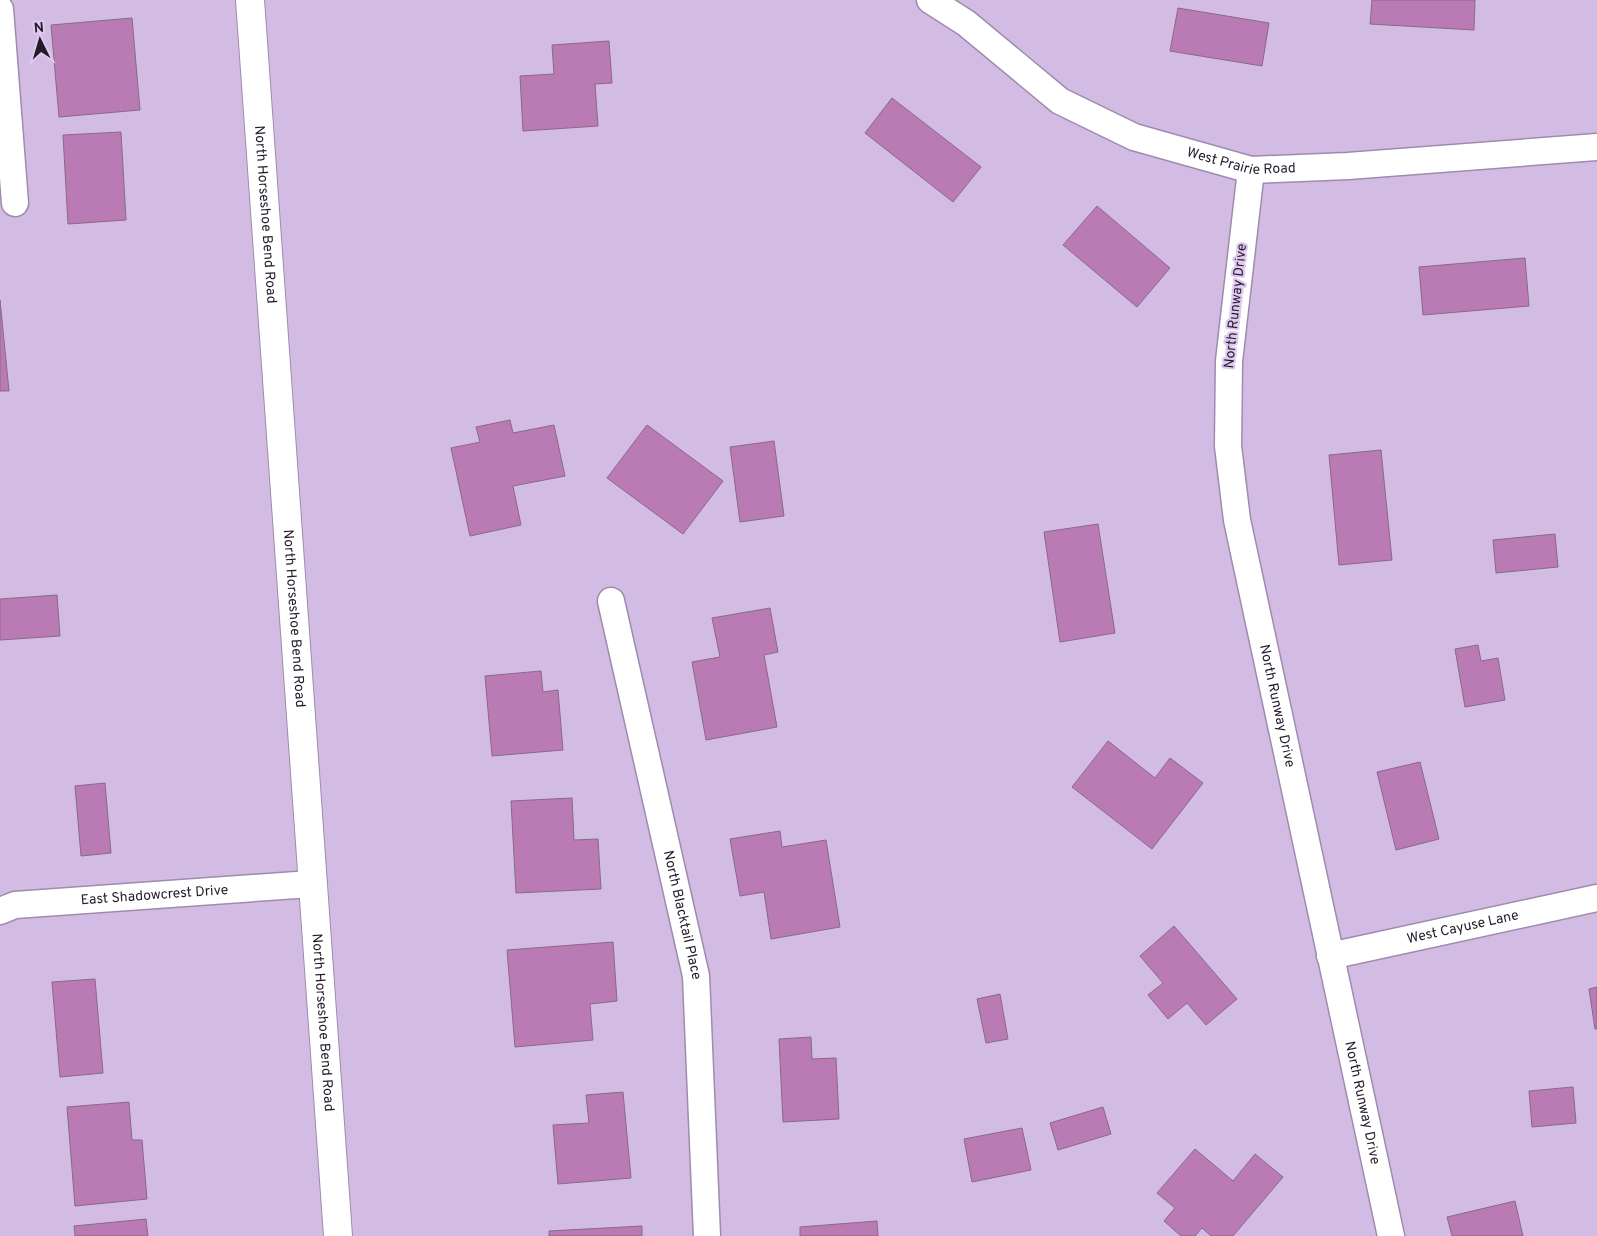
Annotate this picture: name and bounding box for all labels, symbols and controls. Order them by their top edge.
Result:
north arrow [15,15,65,65]
text: N [33,20,45,37]
street label: North Horseshoe Bend Road [250,125,280,304]
street label: West Prairie Road [1185,144,1296,179]
street label: North Runway Drive [1221,243,1251,369]
street label: North Horseshoe Bend Road [279,529,309,708]
street label: North Runway Drive [1255,643,1299,769]
street label: North Blacktail Place [659,849,705,981]
street label: East Shadowcrest Drive [80,881,229,909]
street label: West Cayuse Lane [1405,907,1520,948]
street label: North Horseshoe Bend Road [308,933,338,1112]
street label: North Runway Drive [1341,1040,1384,1166]

